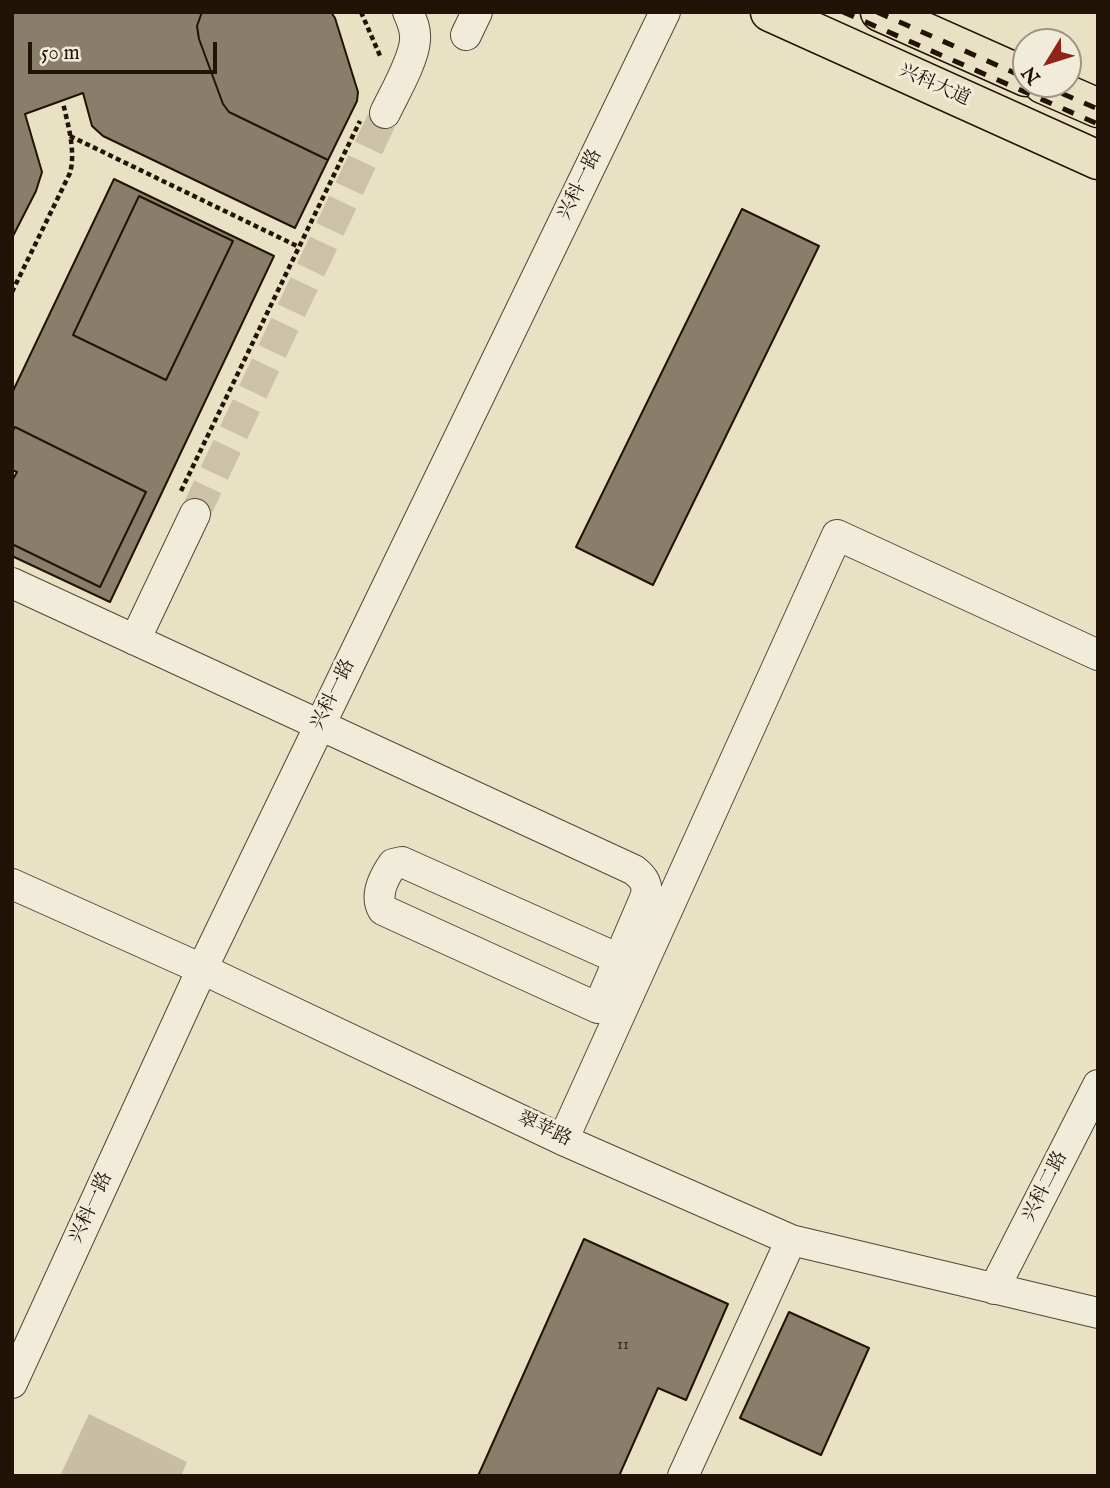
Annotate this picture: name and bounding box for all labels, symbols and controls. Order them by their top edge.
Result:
scale bar [32,28,220,72]
north arrow [1012,28,1082,98]
text: 50 m [41,40,80,67]
street label: 兴科大道 [895,60,973,112]
text: N [1018,61,1047,89]
street label: 兴科一路 [554,146,608,224]
street label: 兴科一路 [307,656,361,734]
street label: 翠苹路 [513,1108,575,1152]
street label: 兴科二路 [1019,1148,1073,1226]
street label: 兴科一路 [66,1169,118,1247]
house number: 11 [617,1336,629,1356]

